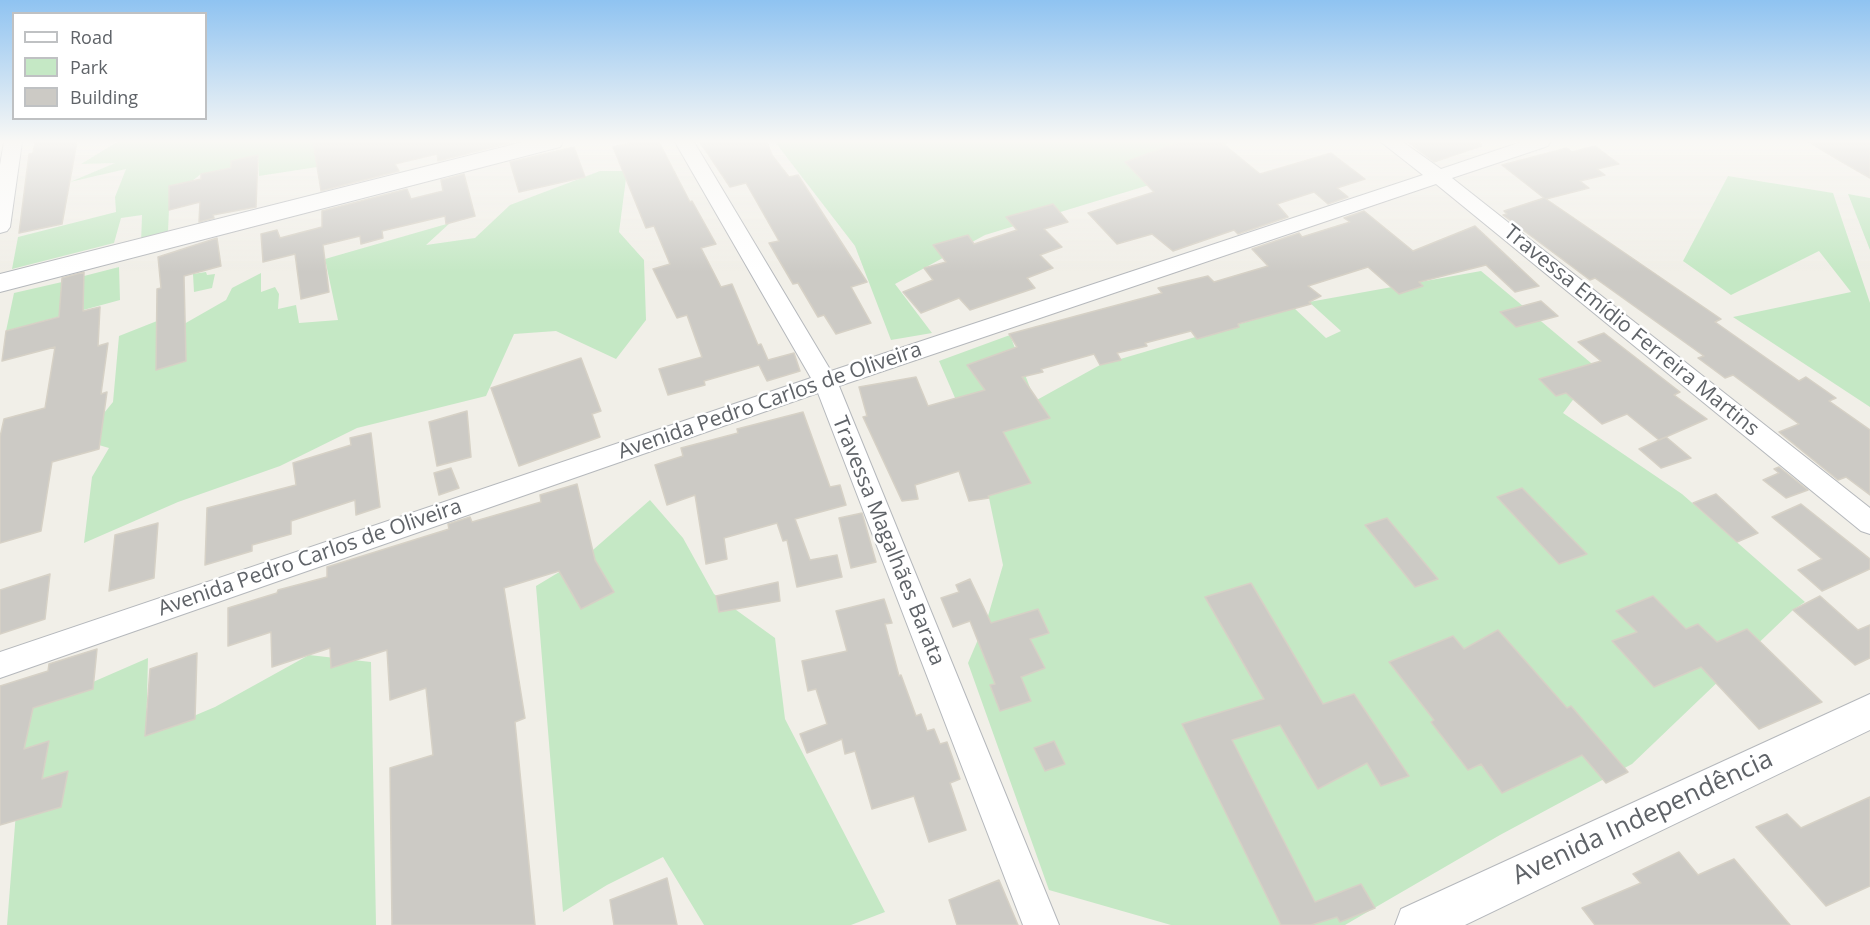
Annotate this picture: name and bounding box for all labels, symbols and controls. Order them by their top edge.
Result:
legend [12,12,207,120]
text: Road [70,25,113,49]
text: Park [70,55,108,79]
text: Building [70,85,138,109]
street label: Travessa Emídio Ferreira Martins [1498,220,1764,442]
street label: Avenida Pedro Carlos de Oliveira [615,337,925,465]
street label: Travessa Magalhães Barata [826,413,950,669]
street label: Avenida Pedro Carlos de Oliveira [155,494,465,622]
street label: Avenida Independência [1508,744,1778,892]

